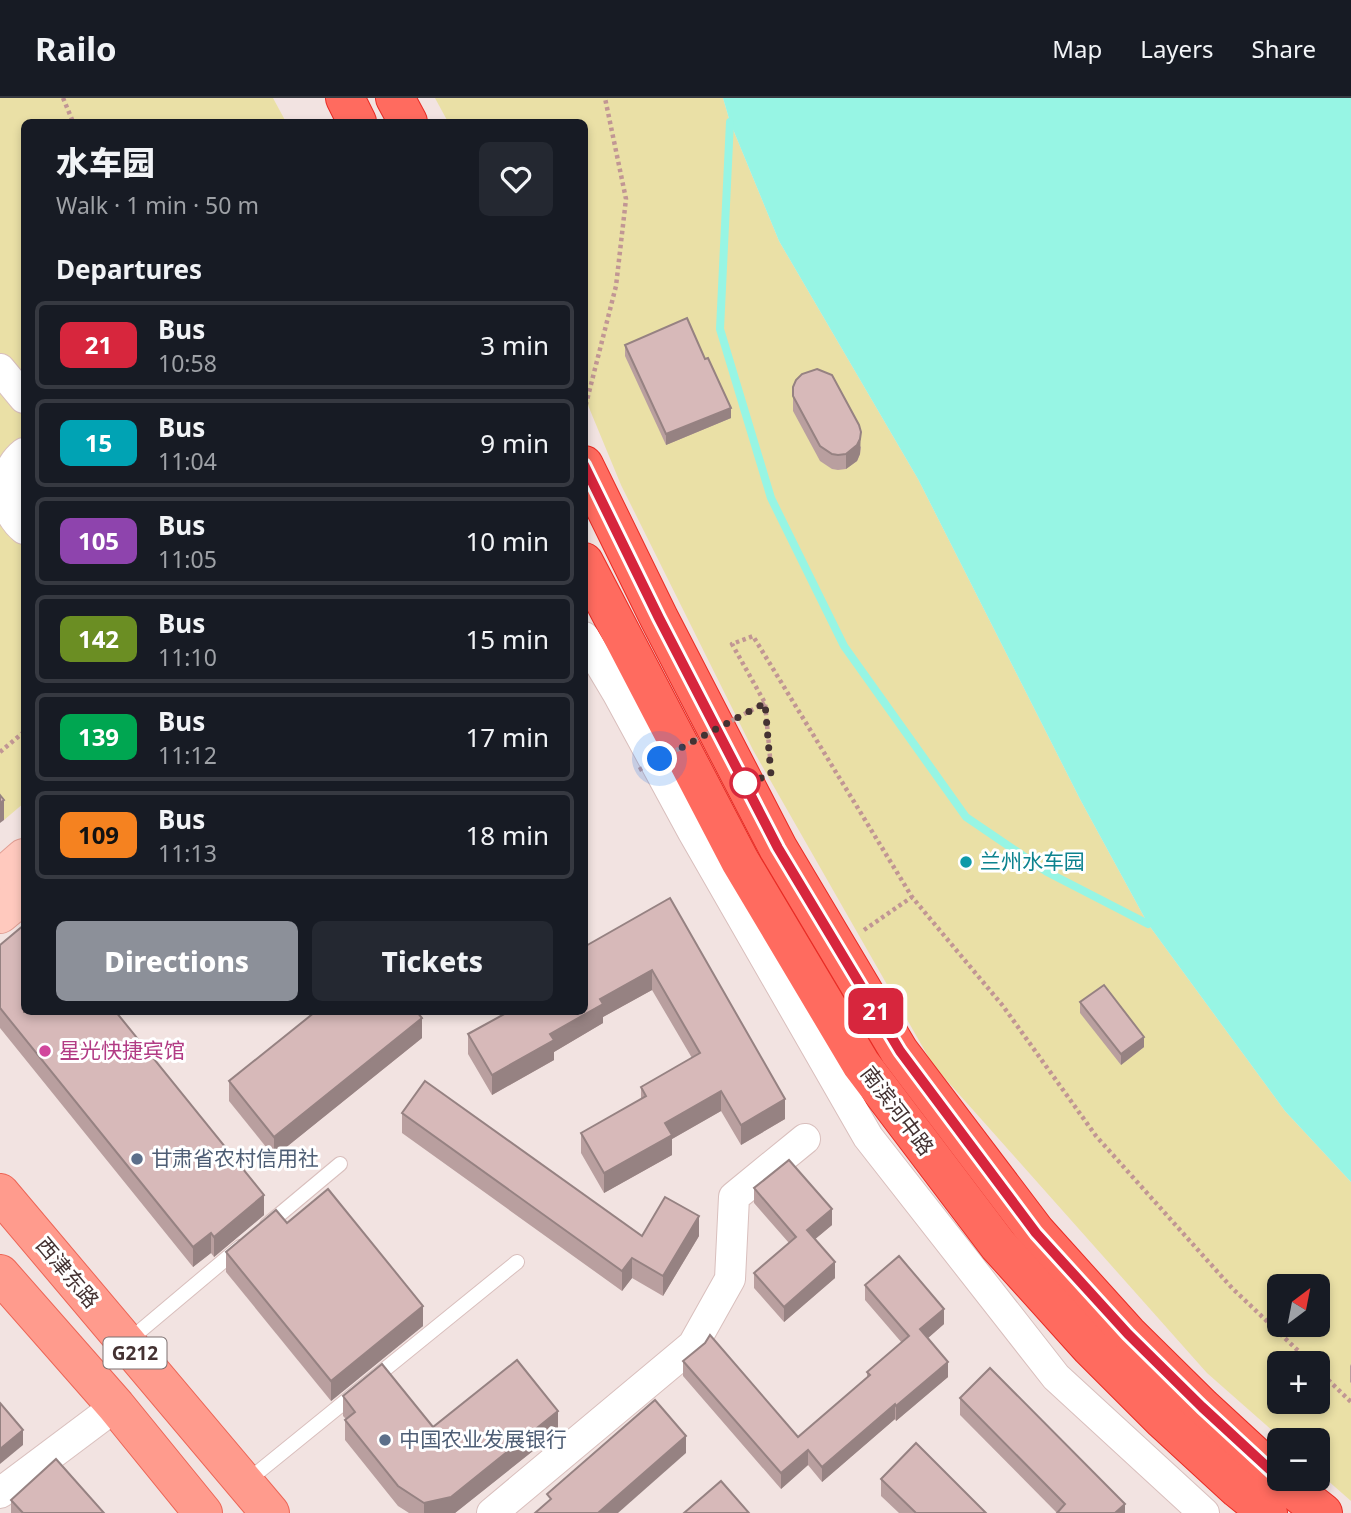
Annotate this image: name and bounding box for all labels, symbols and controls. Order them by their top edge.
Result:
text: Railo [35,26,117,71]
text: Map [1052,32,1102,65]
text: Layers [1140,32,1214,65]
text: Share [1252,32,1316,65]
text: 水车园 [56,140,155,185]
button: heart [479,142,553,216]
text: Walk · 1 min · 50 m [56,189,259,221]
text: Departures [56,251,202,287]
text: Bus [158,311,205,347]
text: 3 min [480,327,549,363]
text: 21 [85,328,112,361]
text: 10:58 [158,347,217,379]
text: Bus [158,409,205,445]
text: 9 min [480,425,549,461]
text: 15 [85,426,112,459]
text: 11:04 [158,445,217,477]
text: Bus [158,507,205,543]
text: 10 min [465,523,549,559]
text: 105 [78,524,119,557]
text: 11:05 [158,543,217,575]
text: Bus [158,605,205,641]
text: 15 min [465,621,549,657]
text: 142 [78,622,119,655]
text: 11:10 [158,641,217,673]
text: Bus [158,703,205,739]
text: 17 min [465,719,549,755]
text: 139 [78,720,119,753]
text: 11:12 [158,739,217,771]
your location [642,741,677,776]
unlabelled marker [730,768,760,798]
text: Bus [158,801,205,837]
text: 18 min [465,817,549,853]
text: 109 [78,818,119,851]
text: 11:13 [158,837,217,869]
place label: 兰州水车园 [980,847,1085,875]
marker: 兰州水车园 [958,854,974,870]
button: Directions [56,921,298,1001]
button: Tickets [312,921,553,1001]
line badge: 21 [844,988,908,1034]
text: 21 [862,994,890,1027]
place label: 星光快捷宾馆 [59,1036,185,1064]
marker: 星光快捷宾馆 [37,1043,53,1059]
street label: 南滨河中路 [855,1060,941,1161]
place label: 甘肃省农村信用社 [151,1144,319,1172]
marker: 甘肃省农村信用社 [129,1151,145,1167]
street label: 西津东路 [30,1231,105,1314]
north arrow [1267,1274,1330,1337]
map controls [1267,1274,1330,1491]
road number: G212 [104,1338,166,1368]
button: + [1267,1351,1330,1414]
place label: 中国农业发展银行 [399,1425,567,1453]
button: − [1267,1428,1330,1491]
marker: 中国农业发展银行 [377,1432,393,1448]

